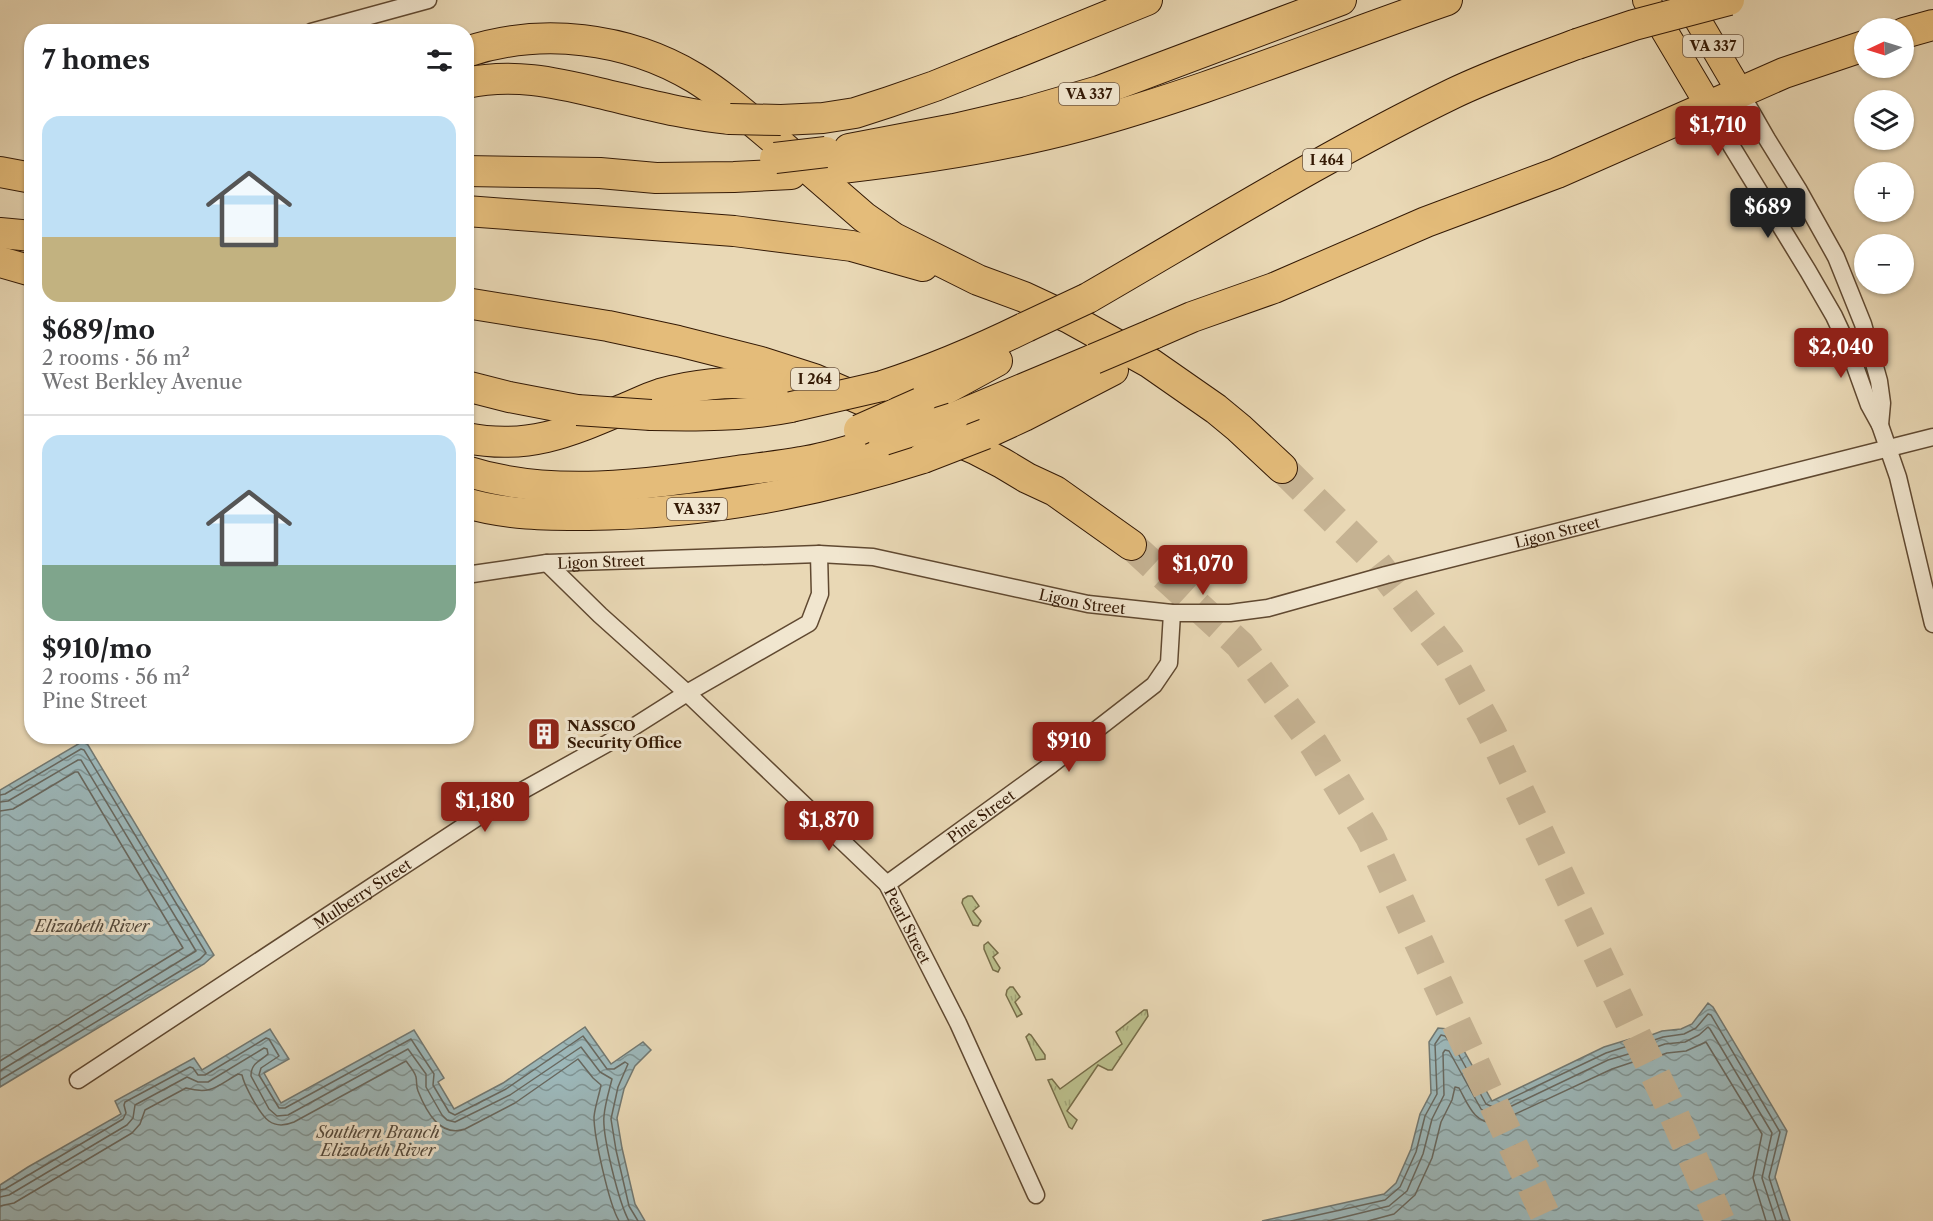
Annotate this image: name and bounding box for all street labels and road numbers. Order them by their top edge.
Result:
road number: VA 337 [1683,35,1743,57]
road number: VA 337 [1059,83,1119,105]
road number: I 464 [1303,149,1351,171]
road number: I 264 [791,368,839,390]
road number: VA 337 [667,498,727,520]
street label: Ligon Street [1512,512,1602,552]
street label: Ligon Street [557,550,646,572]
street label: Ligon Street [1037,584,1127,618]
street label: Pine Street [943,785,1019,847]
street label: Mulberry Street [310,854,415,932]
street label: Pearl Street [881,884,936,967]

